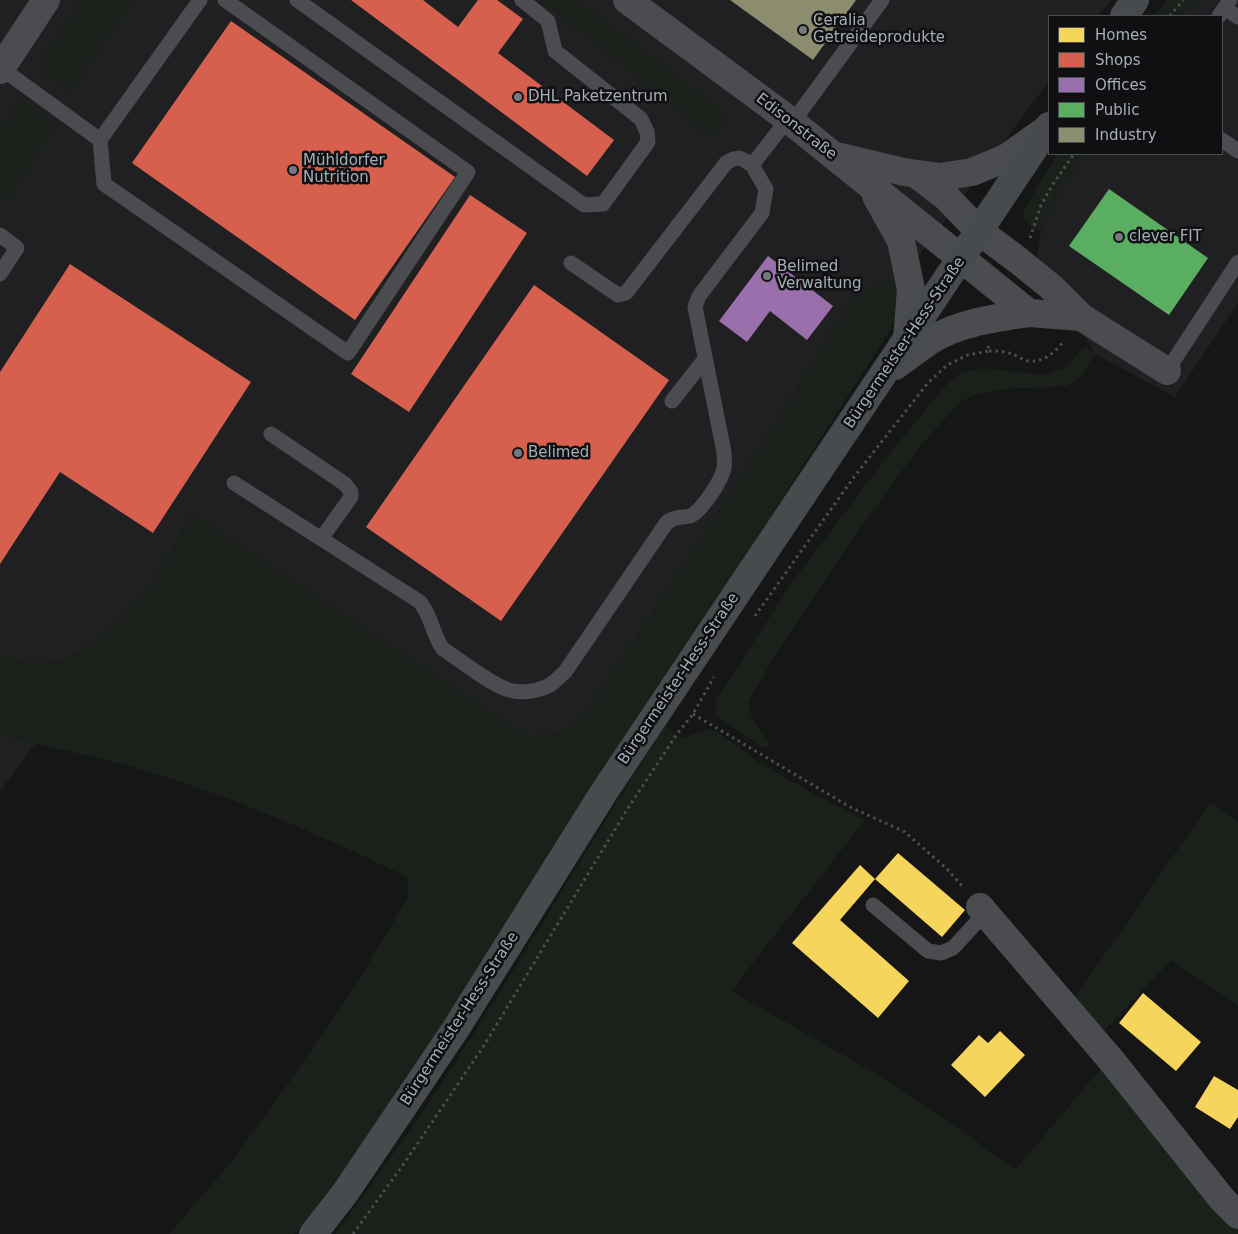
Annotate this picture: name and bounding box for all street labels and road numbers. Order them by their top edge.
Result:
street label: Edisonstraße [752,90,840,164]
street label: Bürgermeister-Hess-Straße [841,254,969,432]
street label: Bürgermeister-Hess-Straße [615,590,743,768]
street label: Bürgermeister-Hess-Straße [397,929,523,1109]

